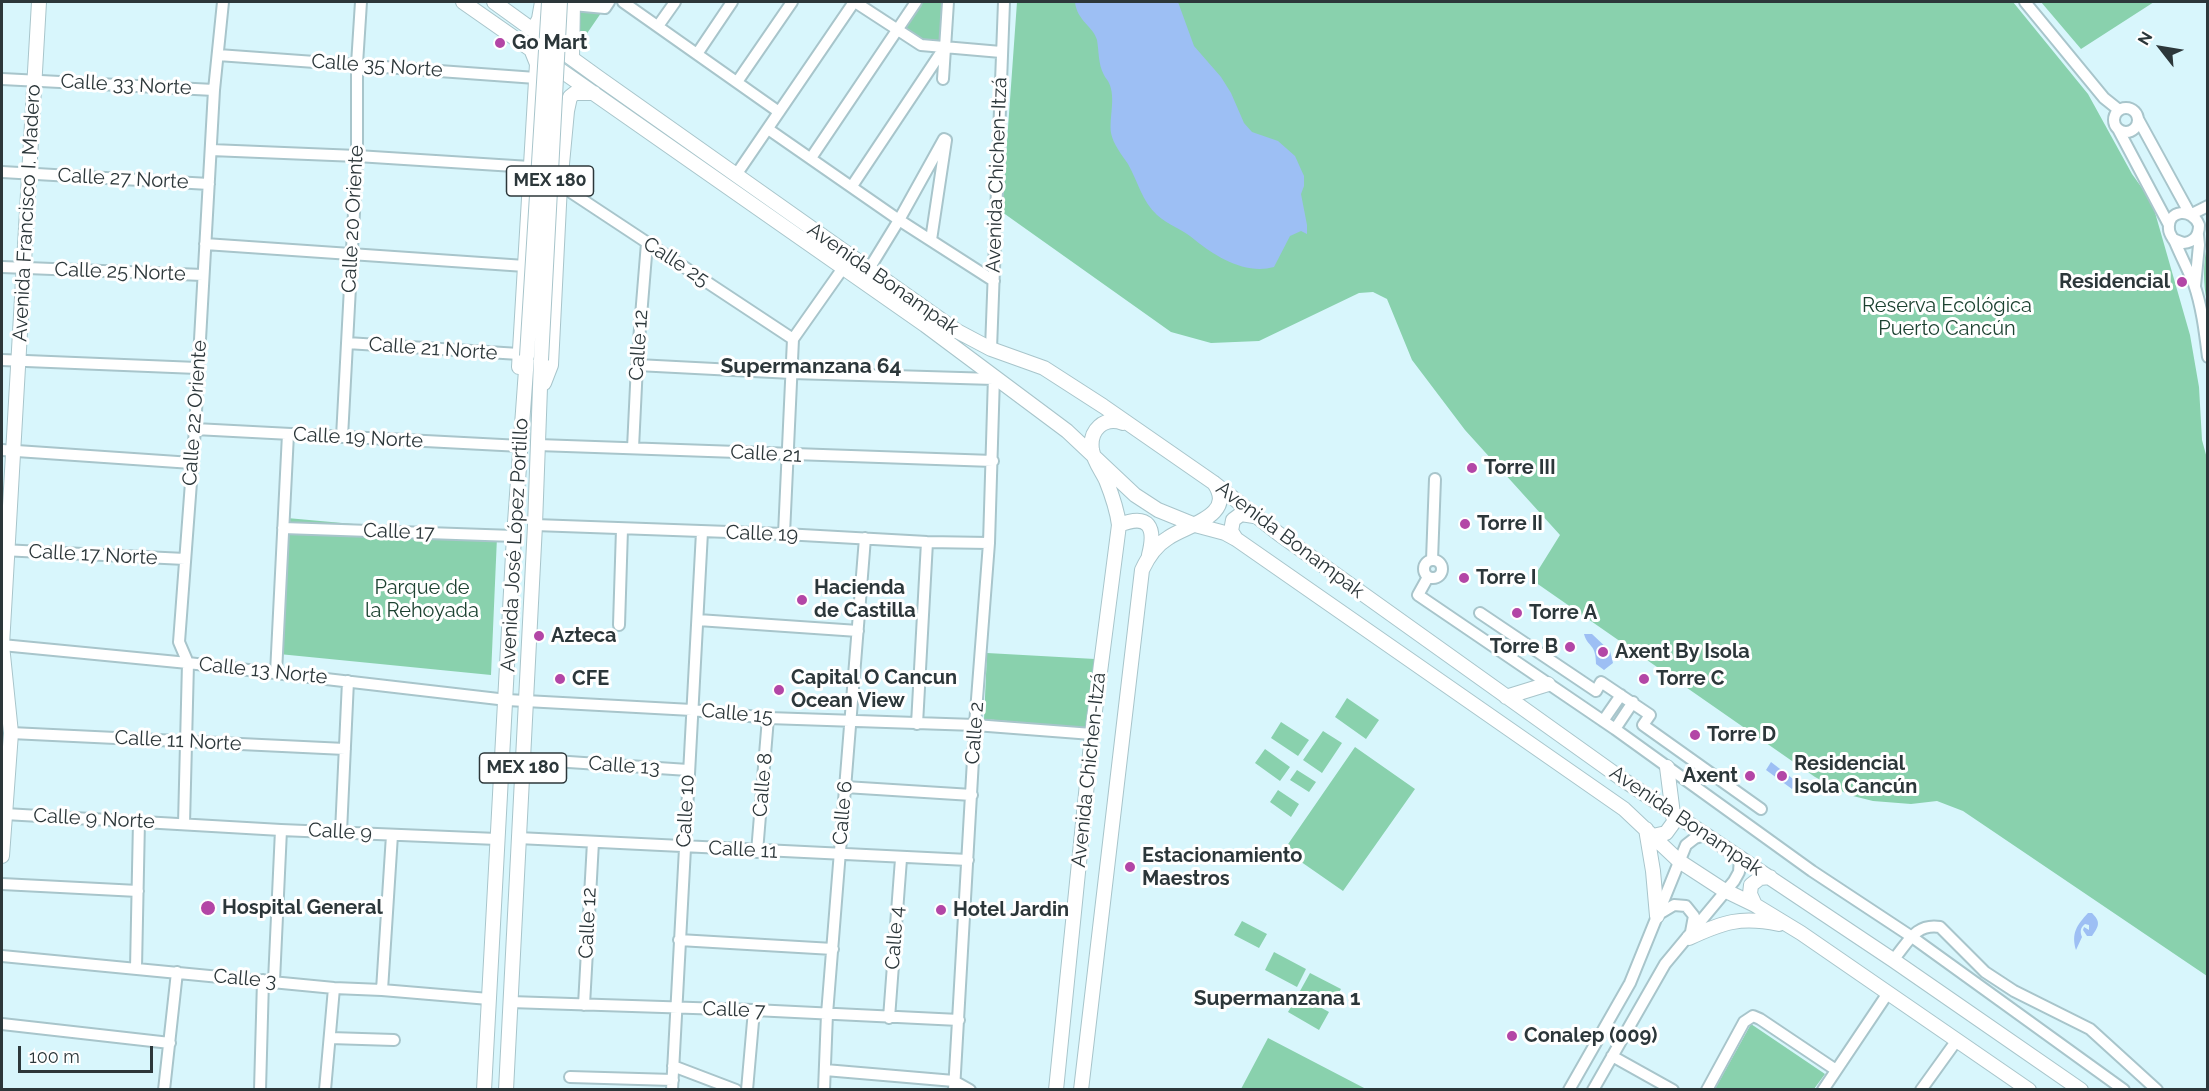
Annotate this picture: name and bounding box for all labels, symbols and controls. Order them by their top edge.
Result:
north arrow [2131,18,2191,78]
text: N [2134,28,2156,49]
place label: Go Mart [512,31,587,55]
marker: Go Mart [493,36,507,50]
street label: Calle 35 Norte [311,49,443,83]
street label: Calle 33 Norte [60,70,192,100]
street label: Avenida Chichen-Itzá [982,77,1012,273]
street label: Avenida Francisco I. Madero [8,84,46,342]
street label: Calle 20 Oriente [337,144,369,294]
street label: Calle 27 Norte [57,164,189,194]
road number: MEX 180 [506,166,594,196]
street label: Avenida Bonampak [803,218,963,340]
street label: Calle 25 [639,232,713,292]
street label: Calle 25 Norte [54,258,186,286]
place label: Residencial [2059,270,2170,294]
marker: Residencial [2175,275,2189,289]
park label: Reserva Ecológica Puerto Cancún [1862,294,2032,341]
street label: Calle 12 [625,309,653,381]
street label: Calle 21 Norte [368,333,498,365]
street label: Calle 22 Oriente [178,339,212,487]
district label: Supermanzana 64 [720,354,902,380]
street label: Avenida José López Portillo [496,417,534,673]
street label: Calle 19 Norte [292,423,424,453]
street label: Calle 21 [730,440,802,468]
place label: Torre III [1484,456,1556,480]
marker: Torre III [1465,461,1479,475]
street label: Avenida Bonampak [1211,476,1369,604]
place label: Torre II [1477,512,1543,536]
marker: Torre II [1458,517,1472,531]
street label: Calle 17 [363,519,435,545]
street label: Calle 19 [725,521,799,547]
street label: Calle 17 Norte [28,540,158,570]
place label: Torre I [1476,566,1536,590]
marker: Torre I [1457,571,1471,585]
park label: Parque de la Rehoyada [365,576,479,623]
place label: Hacienda de Castilla [814,576,916,623]
marker: Hacienda de Castilla [795,593,809,607]
place label: Torre A [1529,601,1597,625]
marker: Torre A [1510,606,1524,620]
place label: Azteca [551,624,617,648]
marker: Azteca [532,629,546,643]
place label: Torre B [1490,635,1558,659]
marker: Torre B [1563,640,1577,654]
place label: Axent By Isola [1615,640,1750,664]
marker: Axent By Isola [1596,645,1610,659]
street label: Calle 13 Norte [198,652,328,690]
place label: Capital O Cancun Ocean View [791,666,957,713]
place label: CFE [572,667,609,691]
place label: Torre C [1656,667,1724,691]
street label: Avenida Chichen-Itzá [1067,671,1111,869]
marker: CFE [553,672,567,686]
marker: Torre C [1637,672,1651,686]
marker: Capital O Cancun Ocean View [772,683,786,697]
street label: Calle 15 [700,699,774,729]
street label: Calle 2 [961,701,989,765]
place label: Torre D [1707,723,1776,747]
street label: Calle 11 Norte [114,726,242,756]
marker: Torre D [1688,728,1702,742]
street label: Calle 13 [587,752,661,780]
street label: Calle 8 [748,752,778,818]
place label: Residencial Isola Cancún [1794,752,1917,799]
road number: MEX 180 [480,753,566,783]
street label: Avenida Bonampak [1605,761,1767,881]
place label: Axent [1683,764,1738,788]
marker: Axent [1743,769,1757,783]
marker: Residencial Isola Cancún [1775,769,1789,783]
street label: Calle 10 [672,774,700,848]
street label: Calle 6 [828,780,858,846]
street label: Calle 9 Norte [33,804,155,834]
street label: Calle 9 [307,818,373,846]
street label: Calle 11 [708,836,778,864]
place label: Estacionamiento Maestros [1142,844,1302,891]
marker: Estacionamiento Maestros [1123,860,1137,874]
street label: Calle 12 [574,887,602,959]
place label: Hospital General [222,896,383,920]
place label: Hotel Jardin [953,898,1069,922]
marker: Hospital General [199,899,217,917]
marker: Hotel Jardin [934,903,948,917]
street label: Calle 4 [881,906,909,970]
street label: Calle 3 [213,964,277,994]
district label: Supermanzana 1 [1194,986,1360,1012]
street label: Calle 7 [702,997,766,1023]
place label: Conalep (009) [1524,1024,1658,1048]
marker: Conalep (009) [1505,1029,1519,1043]
scale bar [21,1034,156,1072]
text: 100 m [29,1046,80,1067]

